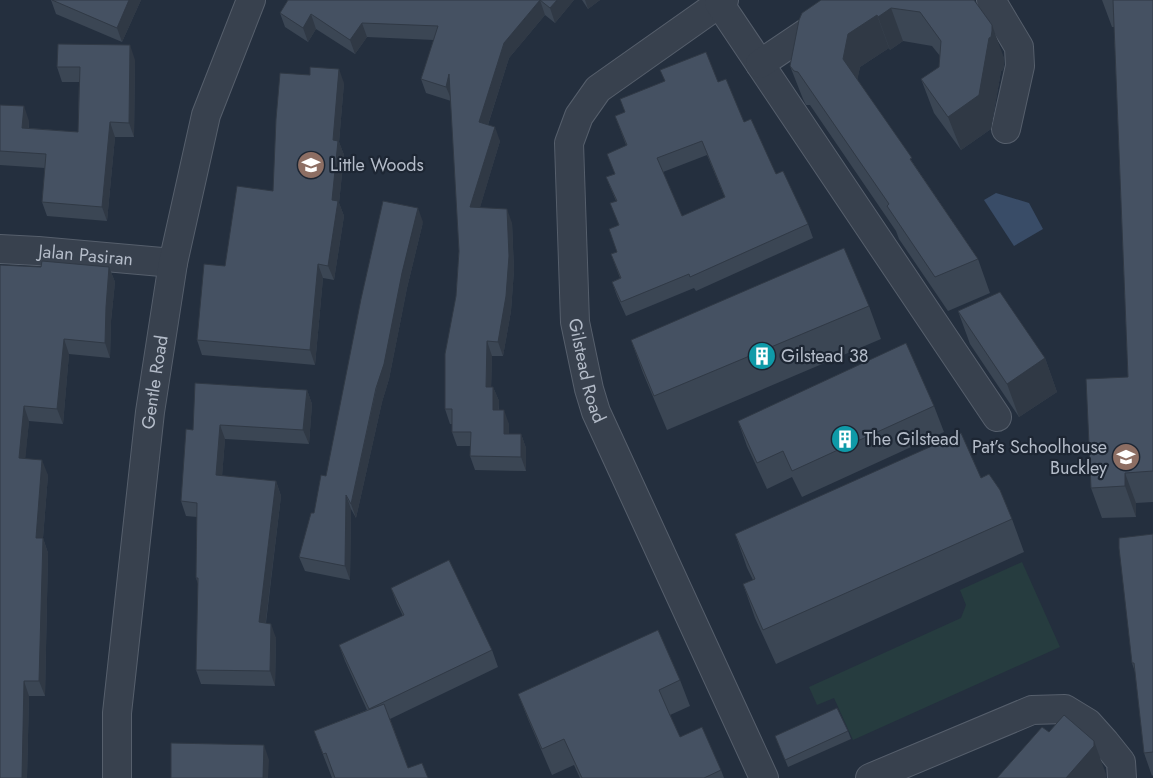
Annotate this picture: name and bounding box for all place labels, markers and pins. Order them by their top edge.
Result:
school or university icon: Little Woods [296,150,326,180]
place label: Little Woods [330,152,424,178]
building icon: Gilstead 38 [747,341,777,371]
place label: Gilstead 38 [781,343,869,369]
building icon: The Gilstead [830,424,860,454]
place label: The Gilstead [864,426,959,452]
place label: Pat’s Schoolhouse Buckley [972,434,1107,481]
school or university icon: Pat’s Schoolhouse Buckley [1111,442,1141,472]

